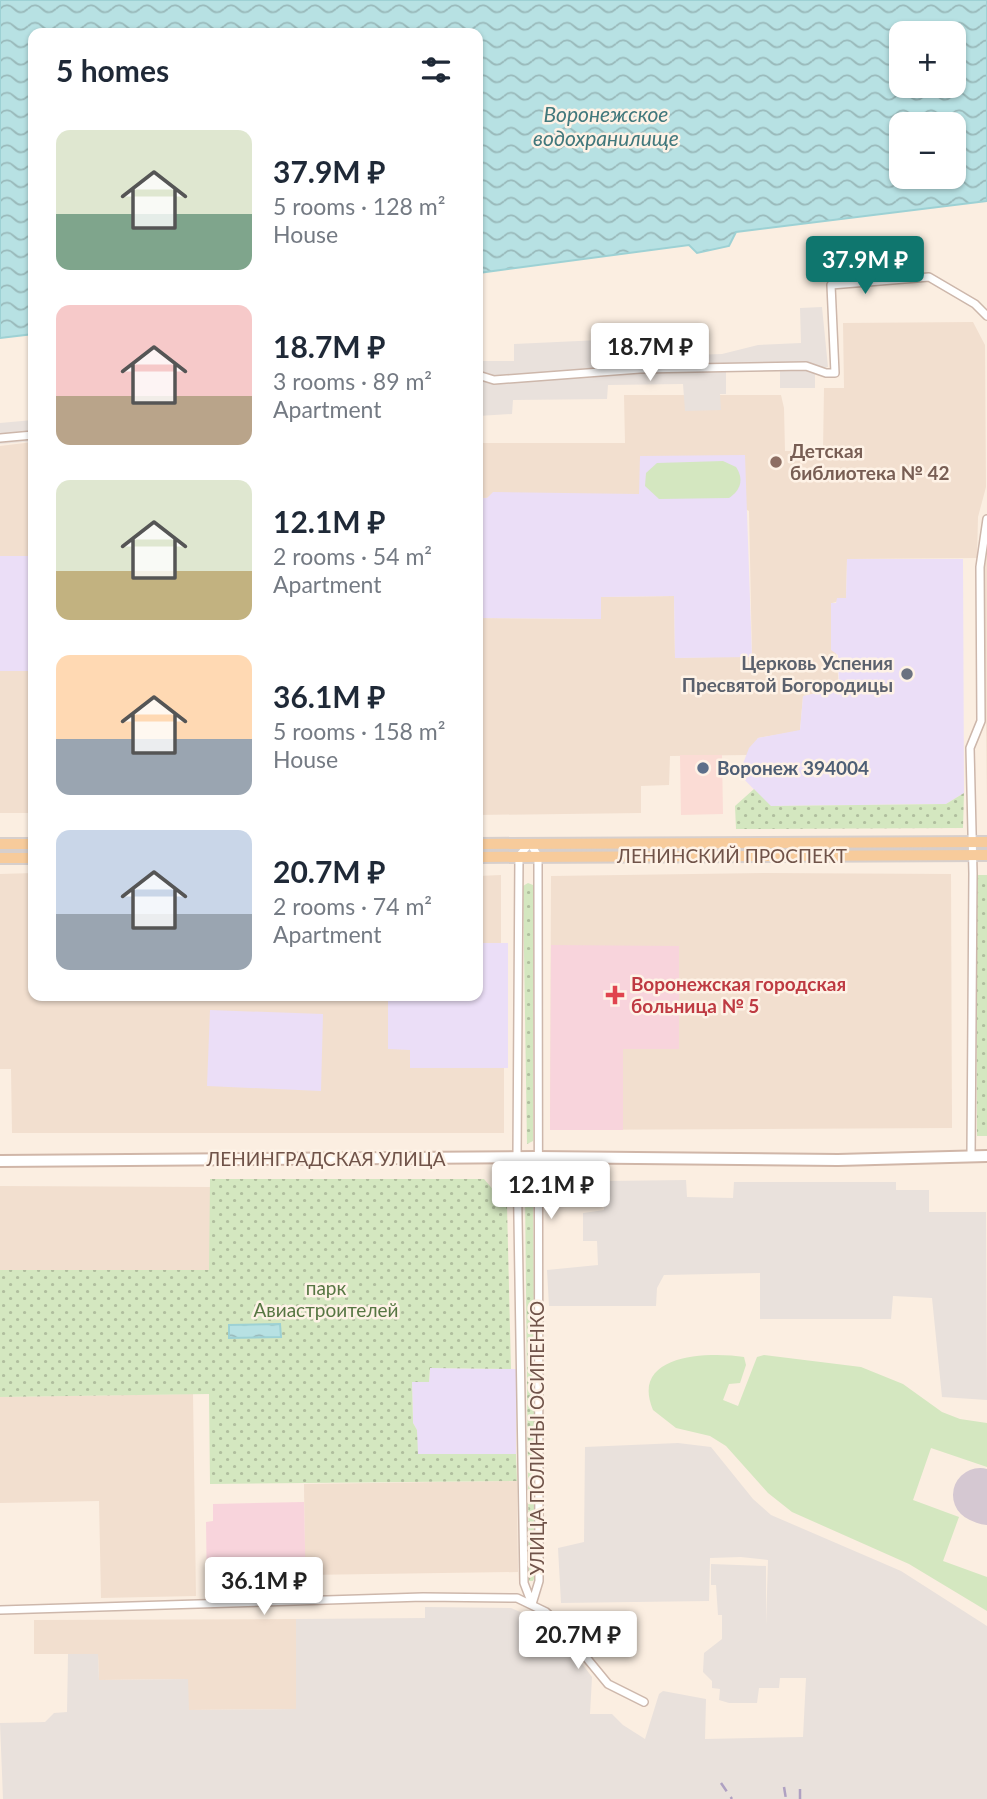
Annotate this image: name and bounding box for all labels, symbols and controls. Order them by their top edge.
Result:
map controls [889,21,966,189]
button: + [889,21,966,98]
icon: filters [417,51,455,89]
text: 5 homes [56,52,169,88]
water label: Воронежское водохранилище [533,101,679,150]
button: − [889,112,966,189]
text: 37.9M ₽ [273,153,385,189]
icon: home [112,158,196,242]
text: 5 rooms · 128 m² [273,192,445,220]
text: House [273,220,338,248]
pin: 37.9M ₽ [800,236,930,296]
text: 37.9M ₽ [822,245,908,273]
pin: 18.7M ₽ [585,324,715,383]
text: 18.7M ₽ [273,328,385,364]
text: 18.7M ₽ [607,332,693,360]
icon: home [112,333,196,417]
text: 3 rooms · 89 m² [273,367,432,395]
text: Apartment [273,395,381,423]
place label: Детская библиотека № 42 [790,439,950,484]
marker: Детская библиотека № 42 [768,454,784,470]
text: 12.1M ₽ [273,503,385,539]
icon: home [112,508,196,592]
text: 2 rooms · 54 m² [273,542,432,570]
text: Apartment [273,570,381,598]
place label: Церковь Успения Пресвятой Богородицы [682,651,893,696]
marker: Церковь Успения Пресвятой Богородицы [899,666,915,682]
text: 36.1M ₽ [273,678,385,714]
icon: home [112,683,196,767]
text: 5 rooms · 158 m² [273,717,445,745]
text: House [273,745,338,773]
place label: Воронеж 394004 [717,756,869,779]
marker: Воронеж 394004 [695,760,711,776]
street label: ЛЕНИНСКИЙ ПРОСПЕКТ [616,844,847,867]
text: 20.7M ₽ [273,853,385,889]
icon: home [112,858,196,942]
text: 2 rooms · 74 m² [273,892,432,920]
text: Apartment [273,920,381,948]
place label: Воронежская городская больница № 5 [631,972,846,1017]
marker: Воронежская городская больница № 5 [605,985,625,1005]
street label: ЛЕНИНГРАДСКАЯ УЛИЦА [205,1147,446,1170]
pin: 12.1M ₽ [486,1162,616,1221]
text: 12.1M ₽ [508,1170,594,1198]
park label: парк Авиастроителей [254,1276,398,1321]
street label: УЛИЦА ПОЛИНЫ ОСИПЕНКО [525,1301,548,1575]
pin: 36.1M ₽ [199,1558,329,1617]
text: 36.1M ₽ [221,1566,307,1594]
pin: 20.7M ₽ [513,1612,643,1671]
text: 20.7M ₽ [535,1620,621,1648]

